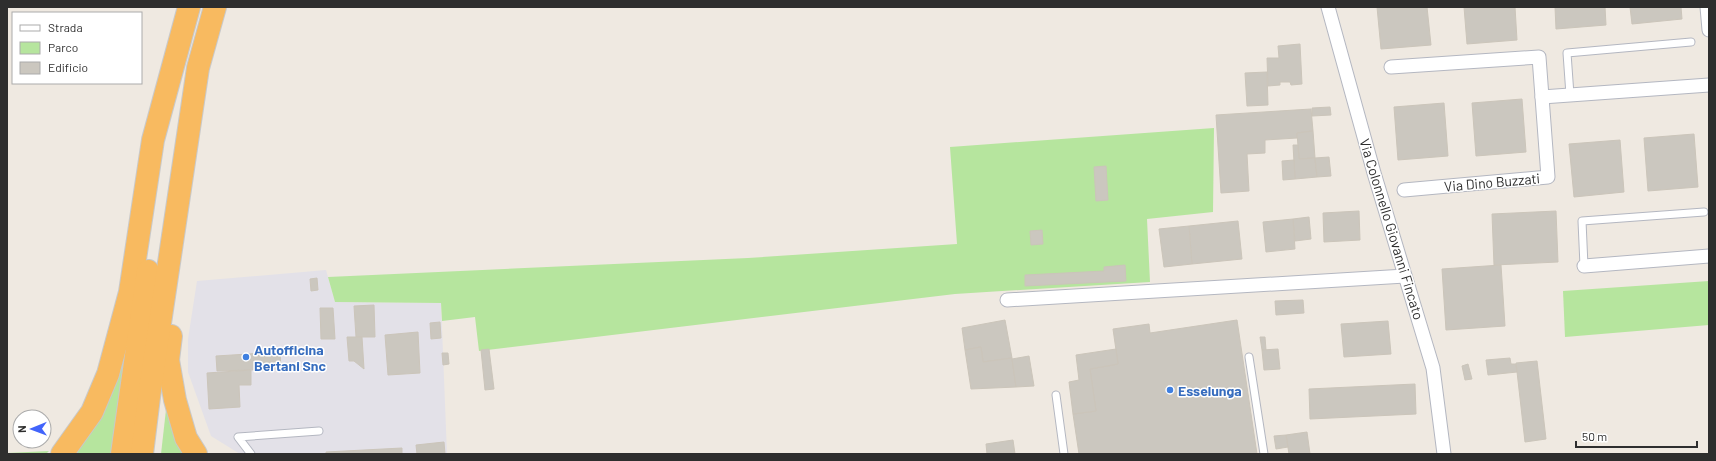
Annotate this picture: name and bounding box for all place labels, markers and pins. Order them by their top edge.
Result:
place label: Autofficina Bertani Snc [254,341,326,374]
marker: Autofficina Bertani Snc [241,352,251,362]
place label: Esselunga [1178,382,1242,399]
marker: Esselunga [1165,385,1175,395]

